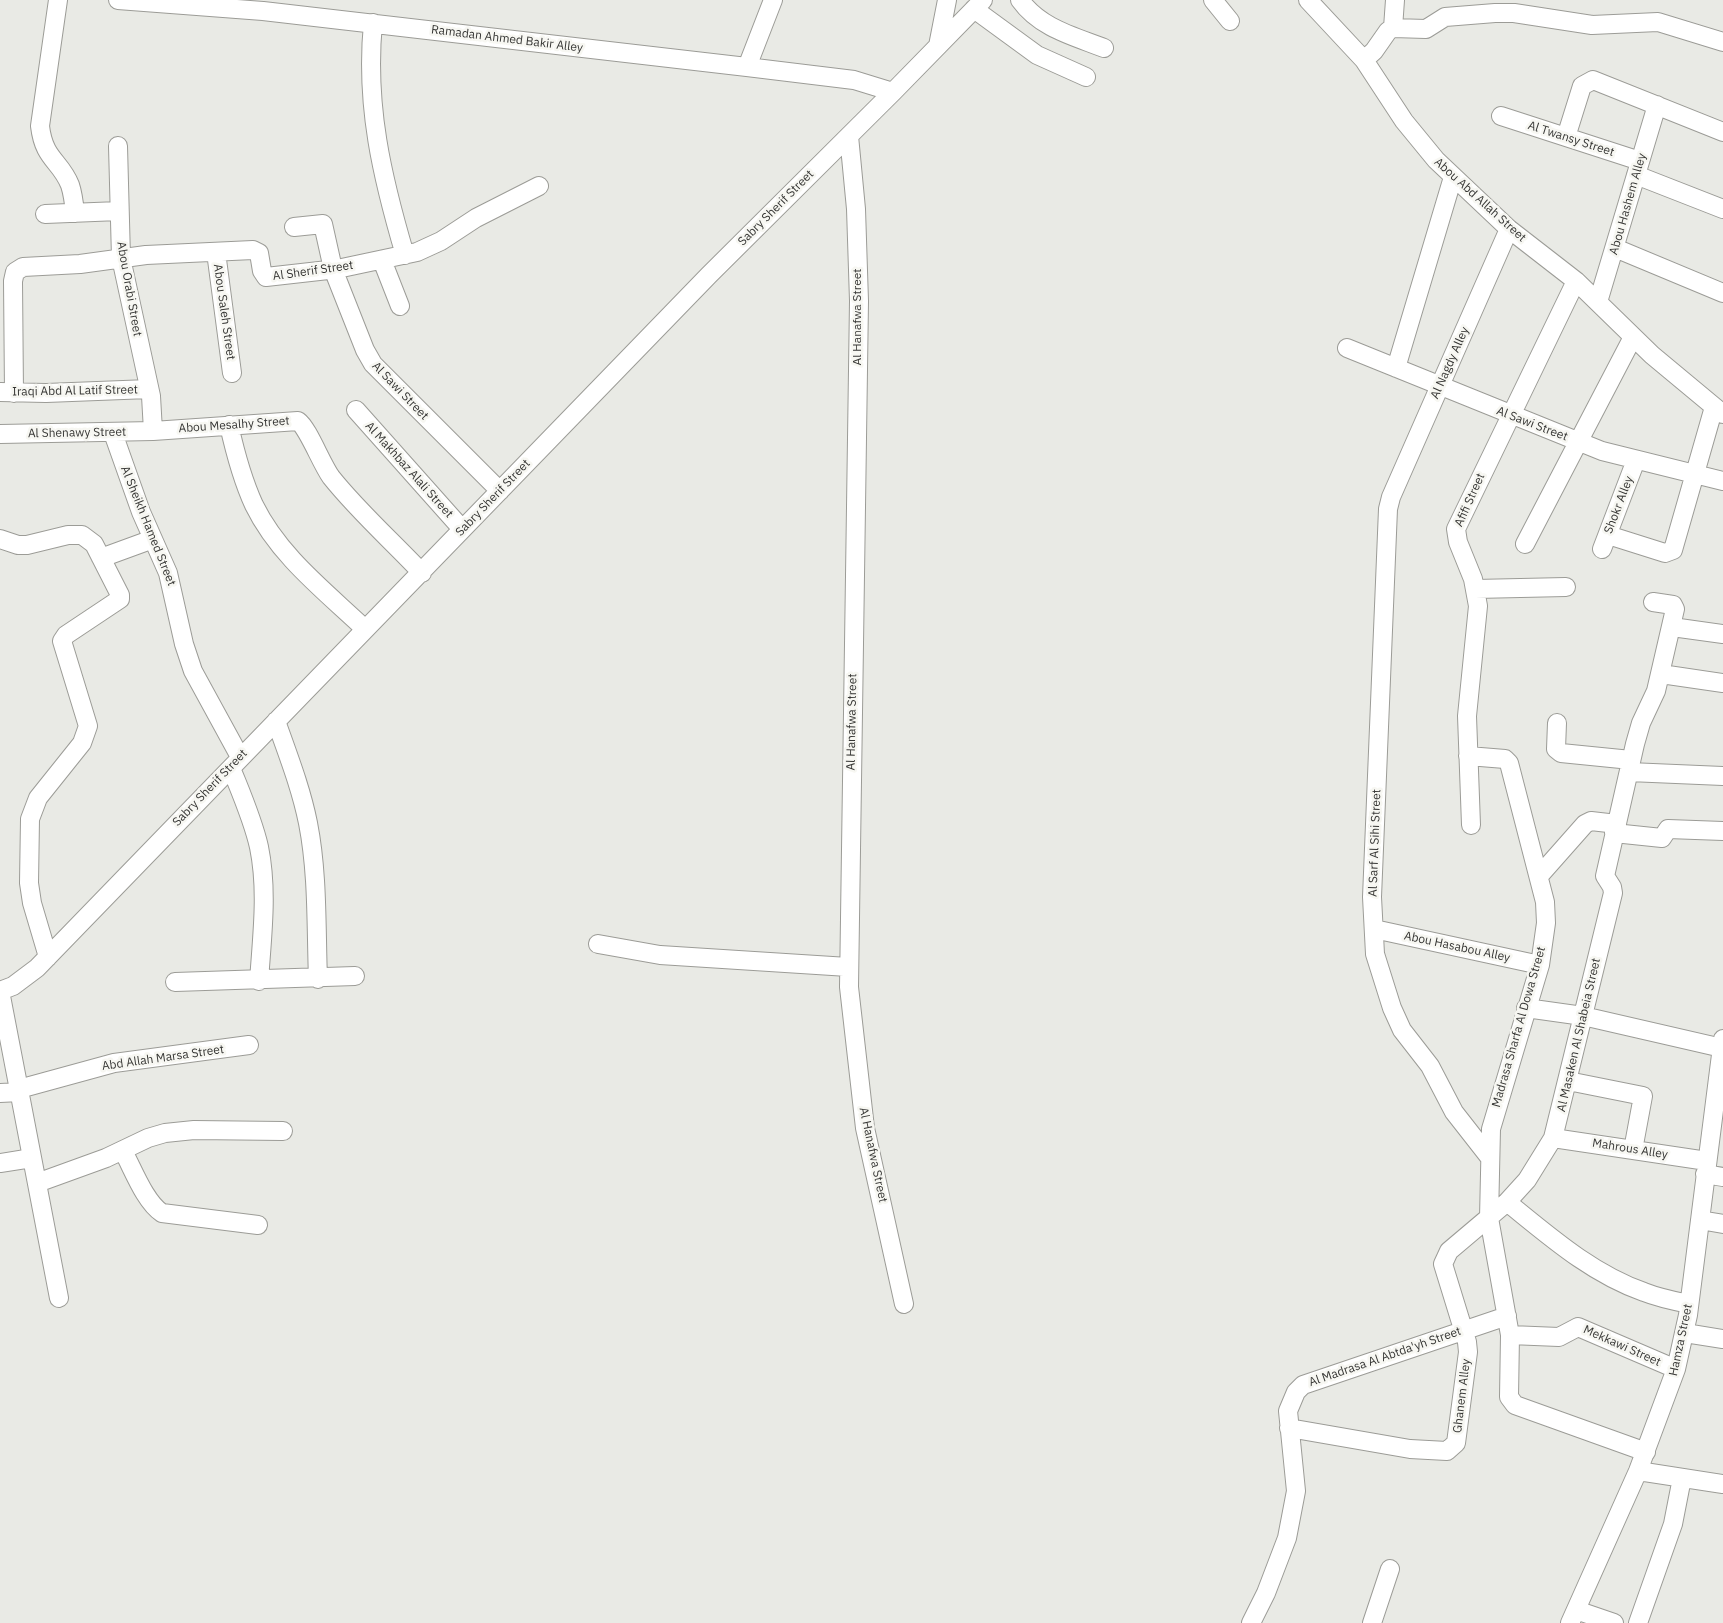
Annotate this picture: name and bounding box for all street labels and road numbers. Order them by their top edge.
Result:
street label: Ramadan Ahmed Bakir Alley [430,23,584,55]
street label: Al Twansy Street [1526,118,1616,160]
street label: Abou Hashem Alley [1607,151,1649,257]
street label: Abou Abd Allah Street [1431,155,1529,245]
street label: Sabry Sherif Street [735,167,817,249]
street label: Abou Orabi Street [114,240,144,338]
street label: Al Sherif Street [272,258,354,284]
street label: Abou Saleh Street [210,263,238,361]
street label: Al Hanafwa Street [851,268,865,366]
street label: Al Nagdy Alley [1428,325,1472,401]
street label: Al Sawi Street [369,359,431,423]
street label: Iraqi Abd Al Latif Street [12,383,138,399]
street label: Al Sawi Street [1494,404,1570,444]
street label: Abou Mesalhy Street [178,414,290,436]
street label: Al Makhbaz Alali Street [362,419,456,521]
street label: Al Shenawy Street [28,425,126,441]
street label: Sabry Sherif Street [453,457,533,539]
street label: Al Sheikh Hamed Street [117,464,179,588]
street label: Afifi Street [1452,471,1488,529]
street label: Shokr Alley [1601,474,1637,536]
street label: Al Hanafwa Street [844,673,860,771]
street label: Sabry Sherif Street [170,747,250,829]
street label: Al Sarf Al Sihi Street [1366,789,1384,897]
street label: Abou Hasabou Alley [1403,929,1511,965]
street label: Madrasa Sharfa Al Dowa Street [1489,945,1549,1109]
street label: Al Masaken Al Shabeia Street [1554,957,1604,1113]
street label: Abd Allah Marsa Street [101,1042,225,1074]
street label: Al Hanafwa Street [856,1106,890,1204]
street label: Mahrous Alley [1591,1136,1669,1162]
street label: Hamza Street [1666,1303,1696,1377]
street label: Mekkawi Street [1581,1322,1663,1370]
street label: Al Madrasa Al Abtda'yh Street [1307,1324,1463,1390]
street label: Ghanem Alley [1450,1358,1474,1434]

